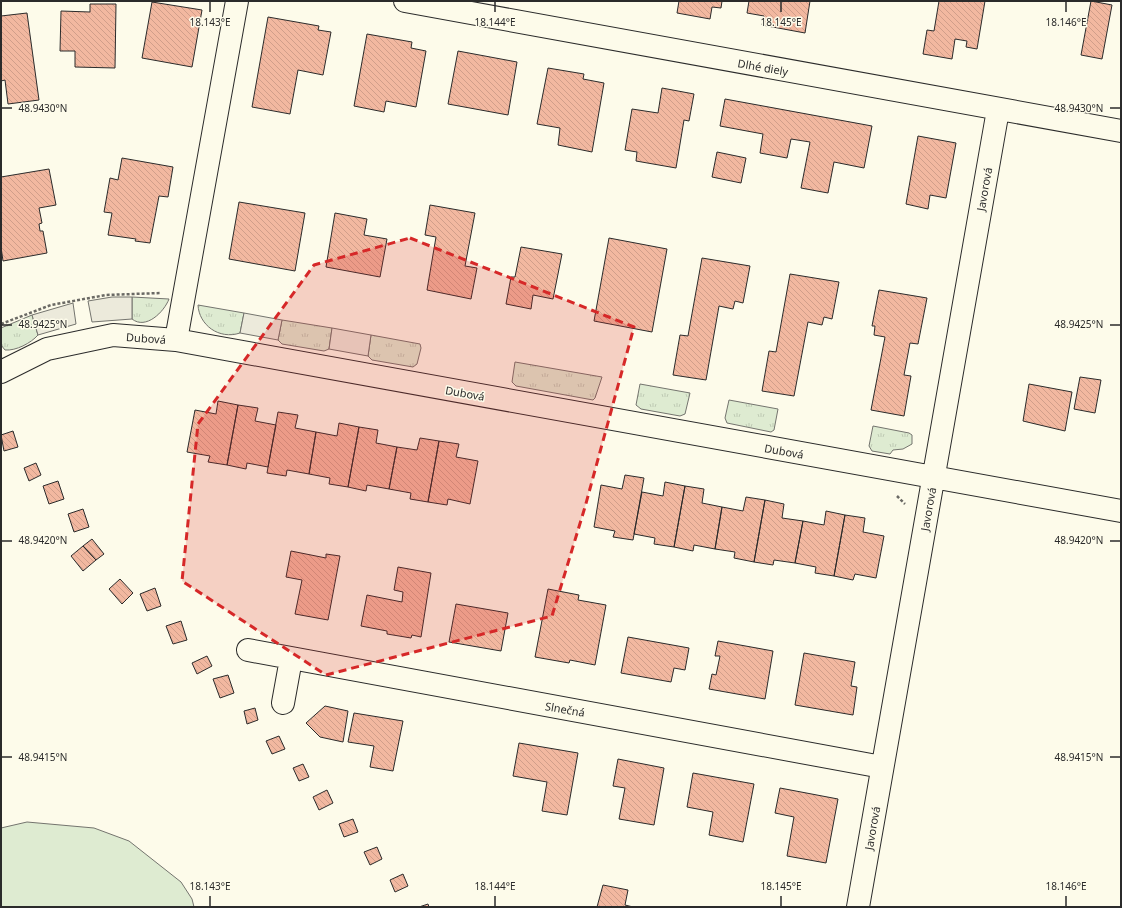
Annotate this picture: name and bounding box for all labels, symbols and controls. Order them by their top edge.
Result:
text: 18.143°E [189,15,231,29]
text: 18.144°E [474,15,516,29]
text: 18.145°E [760,15,802,29]
text: 18.146°E [1045,15,1087,29]
street label: Dlhé diely [737,55,790,79]
text: 48.9430°N [19,101,67,115]
text: 48.9430°N [1055,101,1103,115]
street label: Javorová [973,166,995,213]
text: 48.9425°N [19,317,67,331]
text: 48.9425°N [1055,317,1103,331]
street label: Dubová [126,329,166,347]
street label: Dubová [444,382,486,404]
street label: Dubová [763,440,805,462]
street label: Javorová [917,486,939,533]
text: 48.9420°N [19,533,67,547]
text: 48.9420°N [1055,533,1103,547]
street label: Slnečná [544,698,586,720]
text: 48.9415°N [19,750,67,764]
text: 48.9415°N [1055,750,1103,764]
street label: Javorová [861,805,883,852]
text: 18.143°E [189,879,231,893]
text: 18.144°E [474,879,516,893]
text: 18.145°E [760,879,802,893]
text: 18.146°E [1045,879,1087,893]

